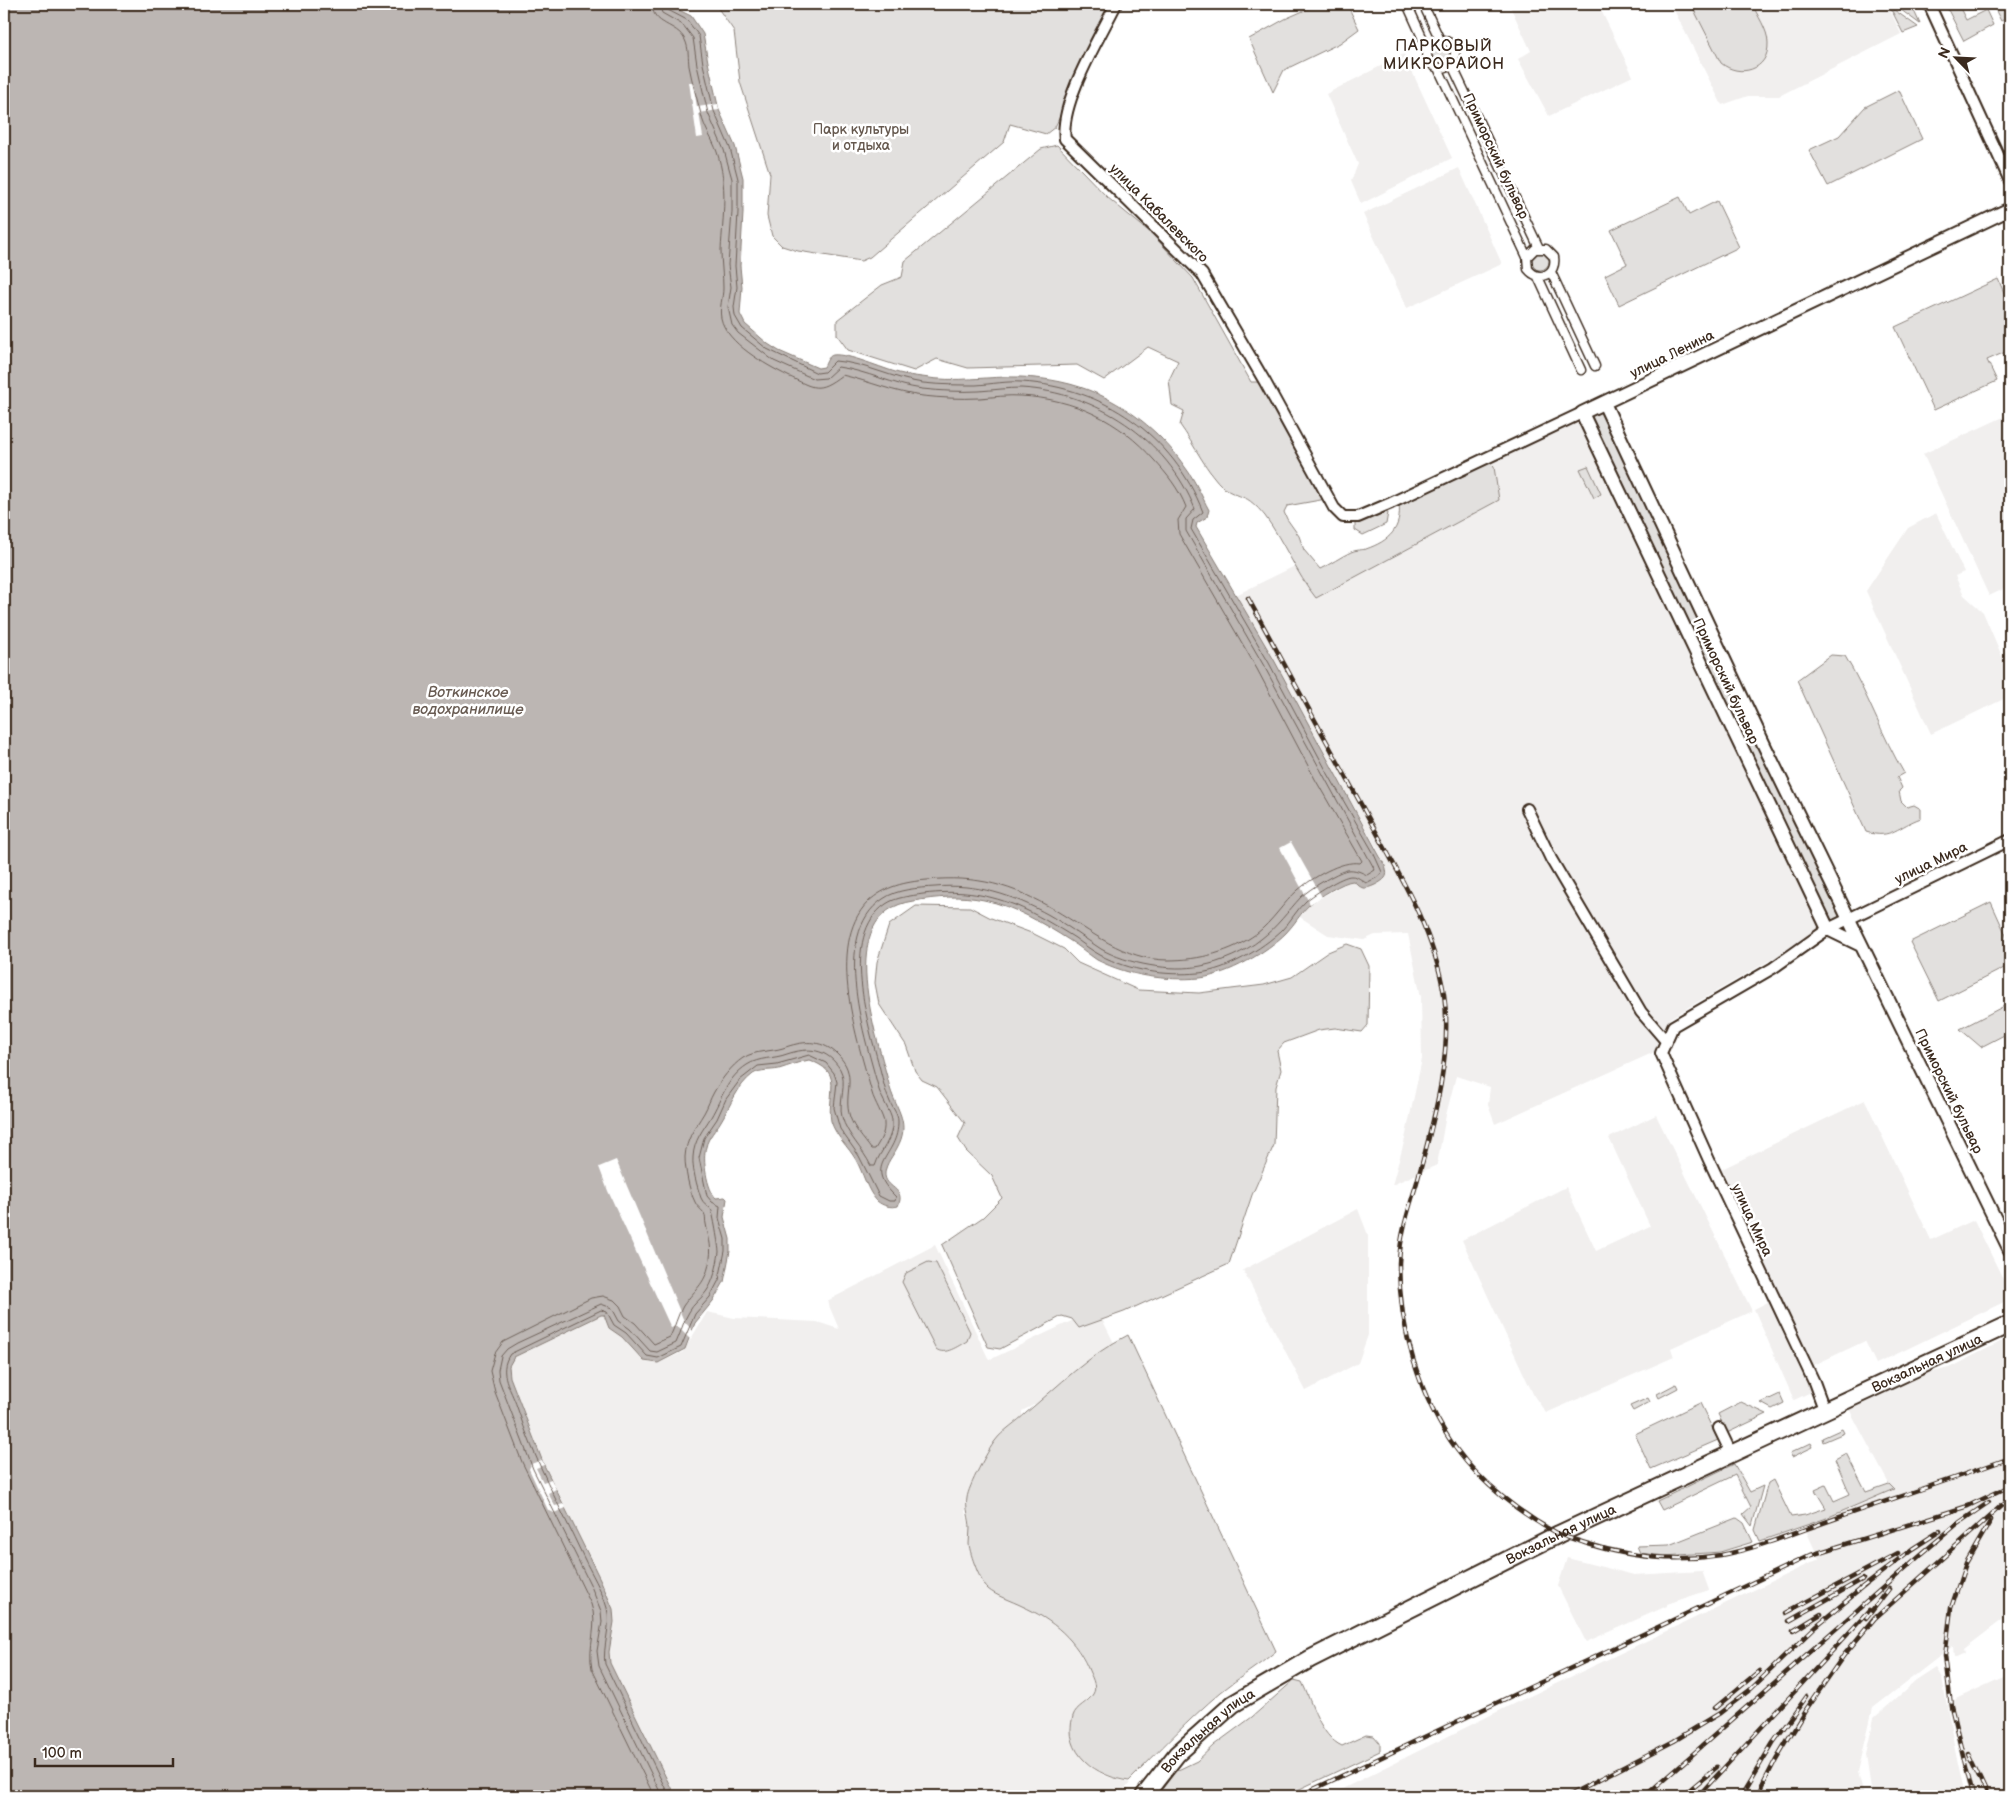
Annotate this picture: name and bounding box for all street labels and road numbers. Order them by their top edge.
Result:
street label: Приморский бульвар [1459,90,1533,222]
street label: улица Кабалевского [1106,160,1212,266]
street label: улица Ленина [1627,326,1717,382]
street label: Приморский бульвар [1689,615,1763,747]
street label: улица Мира [1892,838,1971,888]
street label: Приморский бульвар [1911,1026,1987,1156]
street label: улица Мира [1728,1181,1777,1260]
street label: Вокзальная улица [1869,1329,1985,1396]
street label: Вокзальная улица [1503,1500,1619,1568]
street label: Вокзальная улица [1157,1684,1258,1776]

